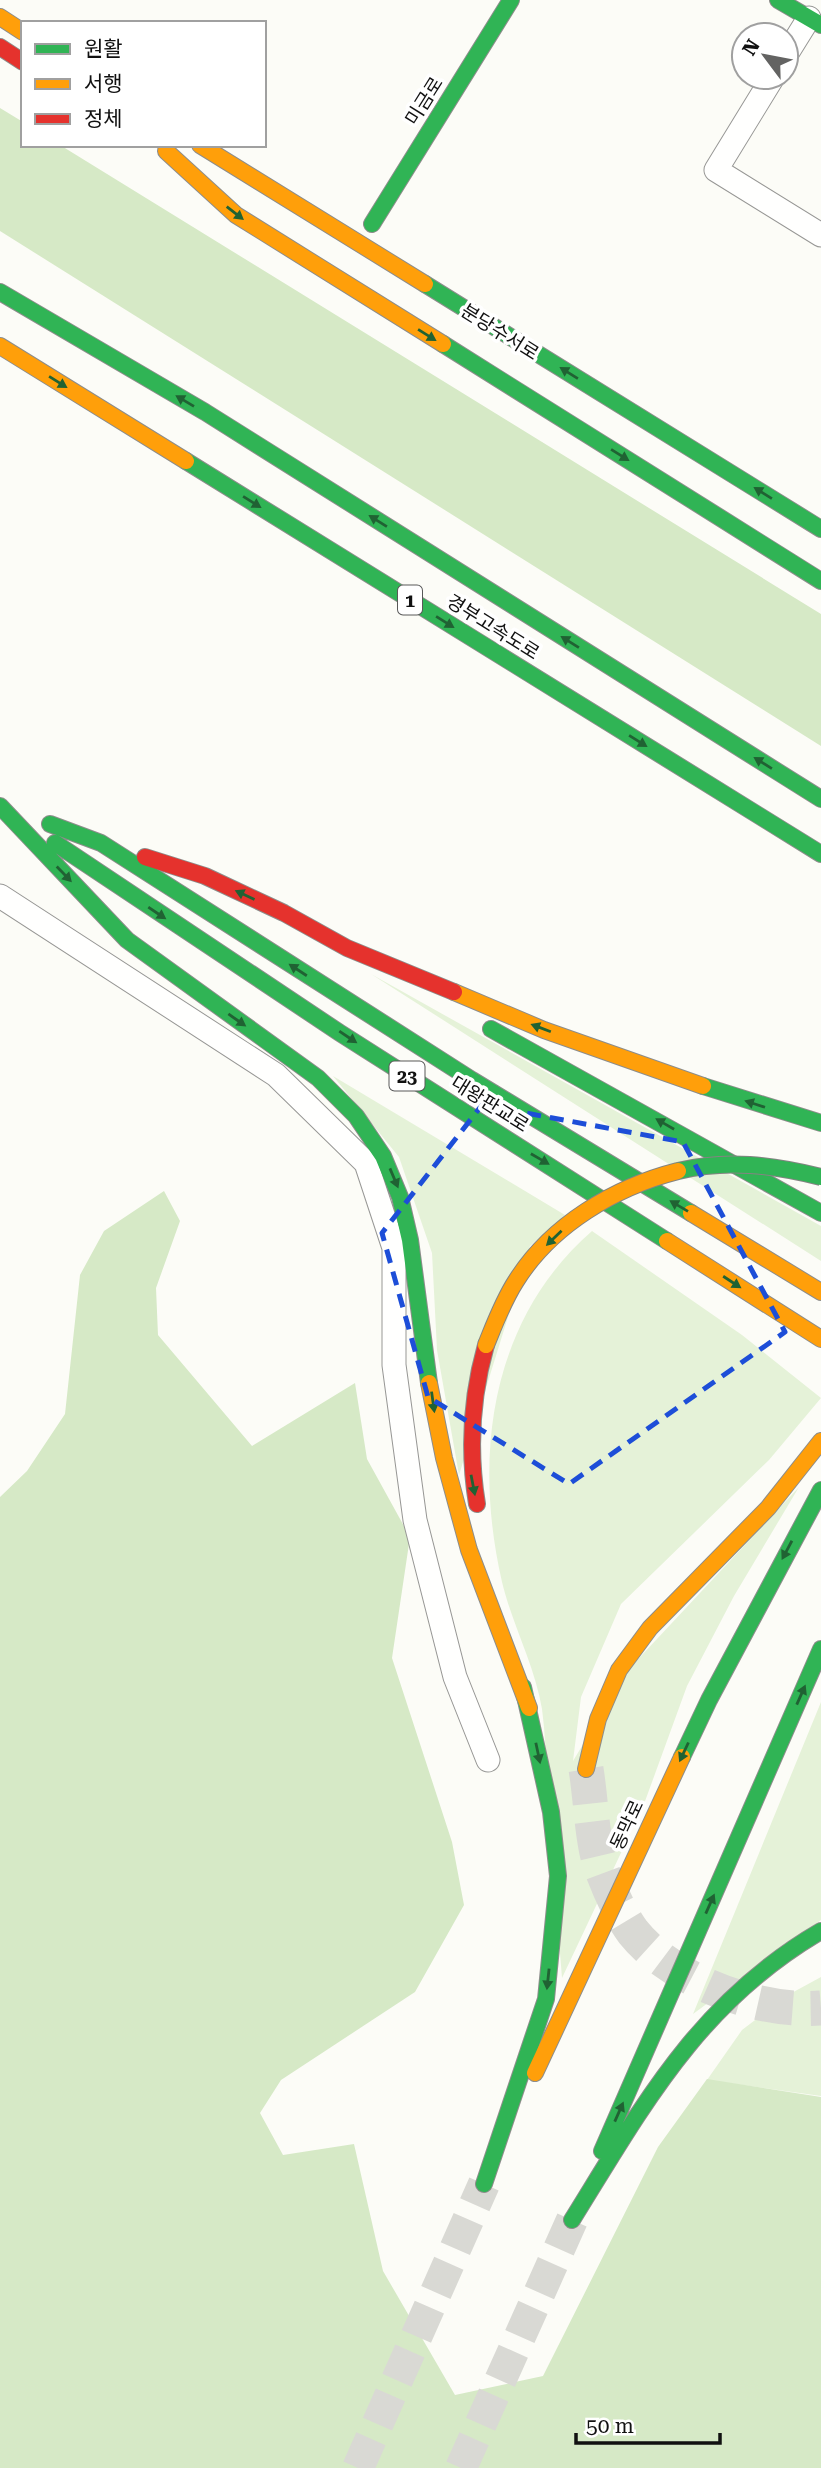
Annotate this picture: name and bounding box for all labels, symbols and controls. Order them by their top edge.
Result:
legend [21,21,266,147]
north arrow [730,21,800,91]
text: N [737,35,765,60]
text: 원활 [84,37,123,61]
text: 서행 [84,72,123,96]
street label: 미금로 [400,73,448,129]
text: 정체 [84,107,123,131]
one-way arrow [226,205,244,219]
street label: 분당수서로 [457,299,543,365]
one-way arrow [418,328,437,341]
one-way arrow [560,367,579,380]
one-way arrow [48,376,68,389]
one-way arrow [175,394,194,407]
one-way arrow [610,449,630,462]
one-way arrow [753,486,773,499]
one-way arrow [242,496,261,508]
one-way arrow [368,514,387,527]
road number: 1 [398,586,422,614]
street label: 경부고속도로 [442,589,544,665]
one-way arrow [435,615,455,628]
one-way arrow [561,635,580,648]
one-way arrow [629,735,648,748]
one-way arrow [754,756,773,769]
one-way arrow [55,865,71,882]
one-way arrow [234,889,255,900]
one-way arrow [147,907,167,920]
one-way arrow [289,963,308,976]
one-way arrow [228,1013,246,1027]
one-way arrow [530,1023,551,1034]
one-way arrow [339,1030,358,1043]
road number: 23 [390,1062,424,1091]
street label: 대왕판교로 [447,1071,533,1137]
one-way arrow [745,1098,766,1109]
one-way arrow [655,1118,675,1130]
one-way arrow [531,1153,550,1165]
one-way arrow [389,1168,400,1189]
one-way arrow [669,1200,688,1212]
one-way arrow [546,1230,563,1246]
one-way arrow [722,1275,742,1288]
one-way arrow [427,1391,438,1413]
one-way arrow [468,1474,479,1496]
one-way arrow [782,1540,794,1560]
one-way arrow [795,1685,807,1705]
one-way arrow [533,1742,544,1764]
one-way arrow [678,1742,690,1762]
street label: 동막로 [605,1796,649,1854]
one-way arrow [705,1893,716,1914]
one-way arrow [542,1968,553,1990]
one-way arrow [613,2102,625,2122]
scale bar [576,2402,720,2446]
text: 50 m [586,2414,634,2438]

